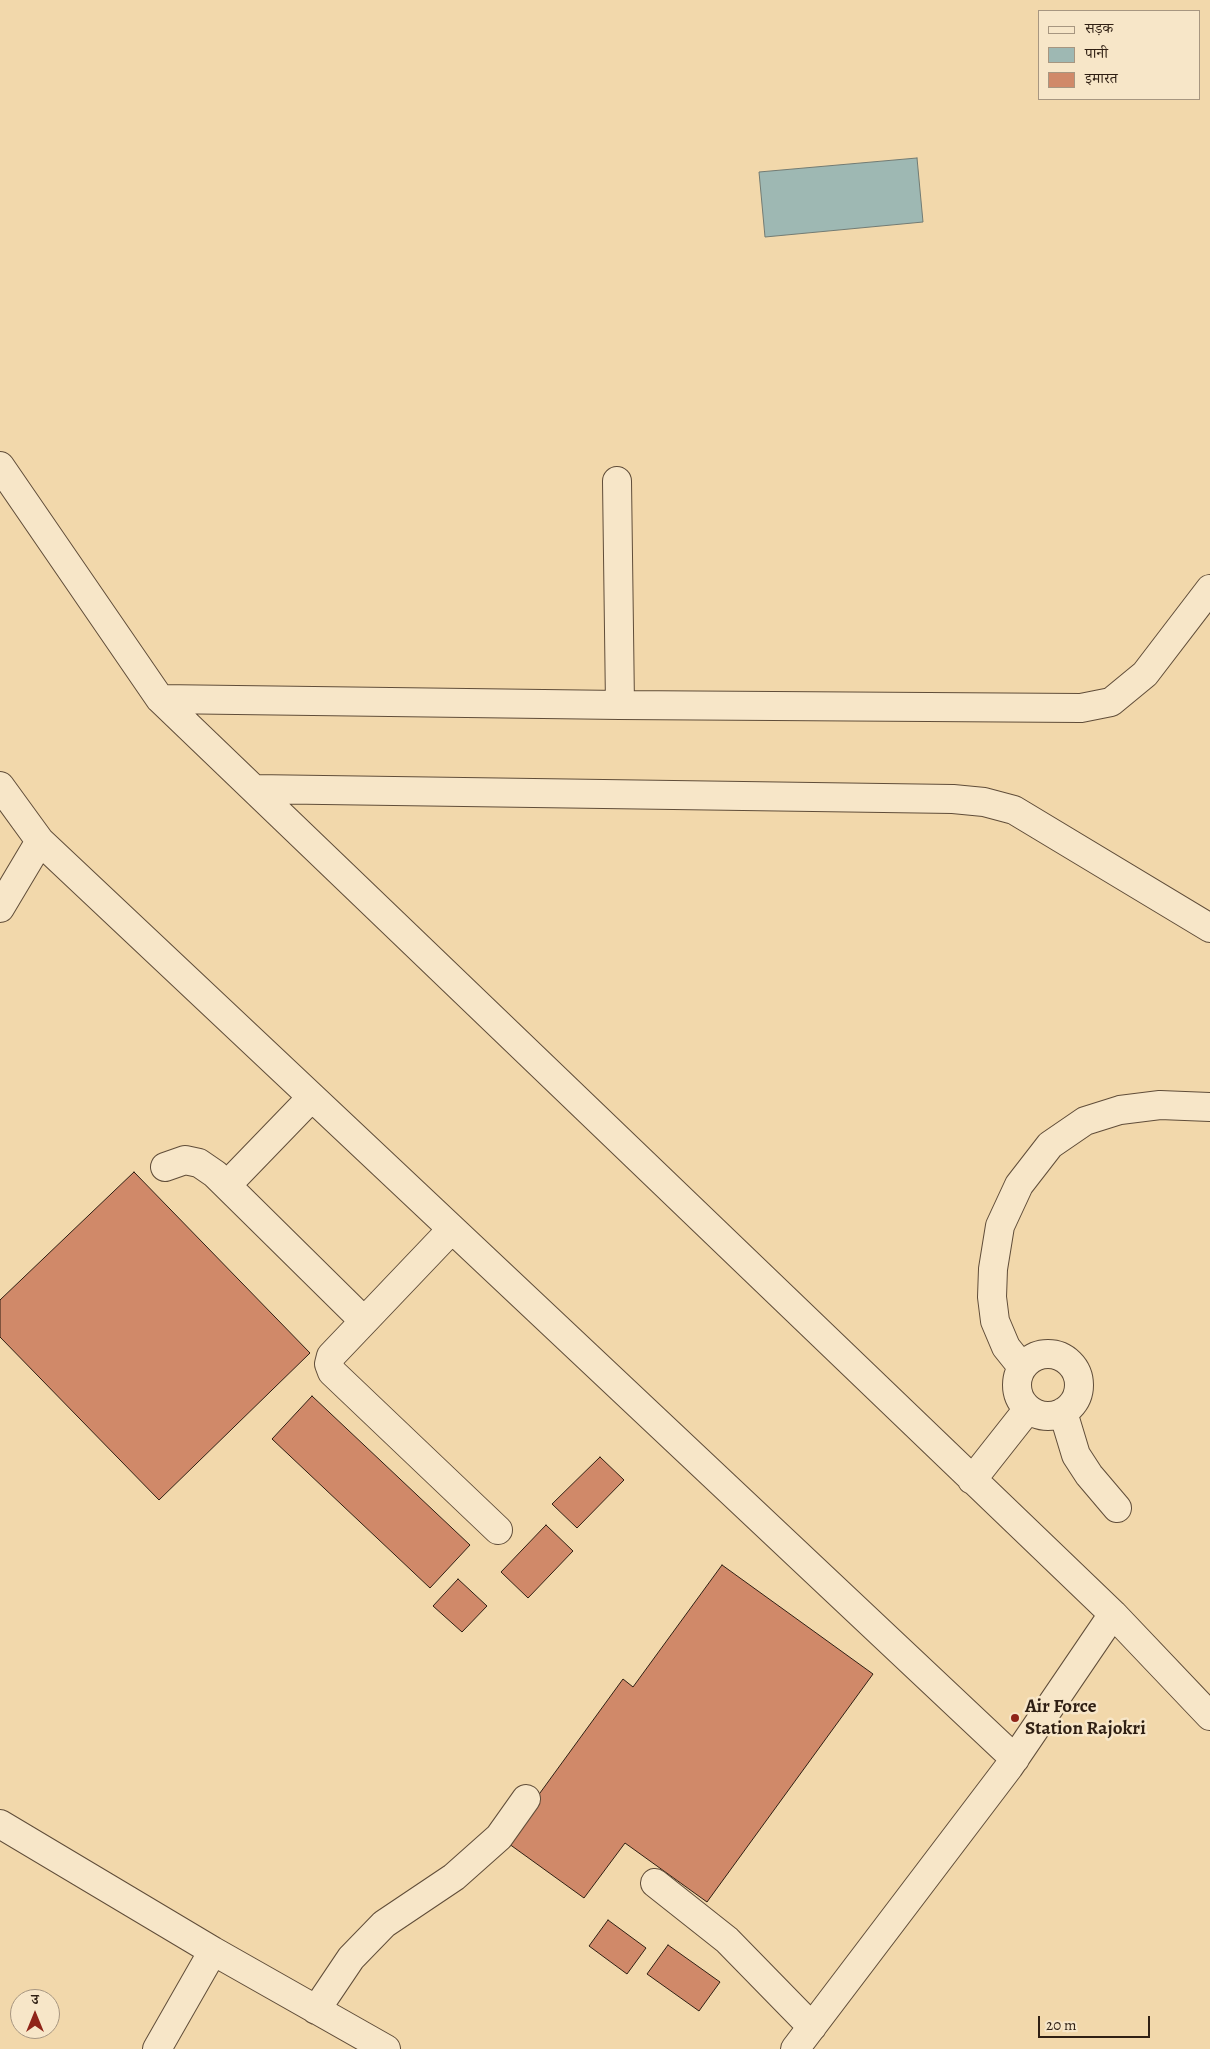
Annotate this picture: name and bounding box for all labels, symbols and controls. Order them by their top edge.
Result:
legend [1038,10,1200,100]
text: सड़क [1085,18,1113,38]
text: पानी [1085,43,1108,63]
text: इमारत [1085,68,1118,88]
place label: Air Force Station Rajokri [1025,1696,1146,1740]
marker: Air Force Station Rajokri [1009,1712,1021,1724]
north arrow [10,1989,60,2039]
text: उ [31,1990,39,2009]
scale bar [1040,2006,1152,2038]
text: 20 m [1046,2015,1077,2035]

